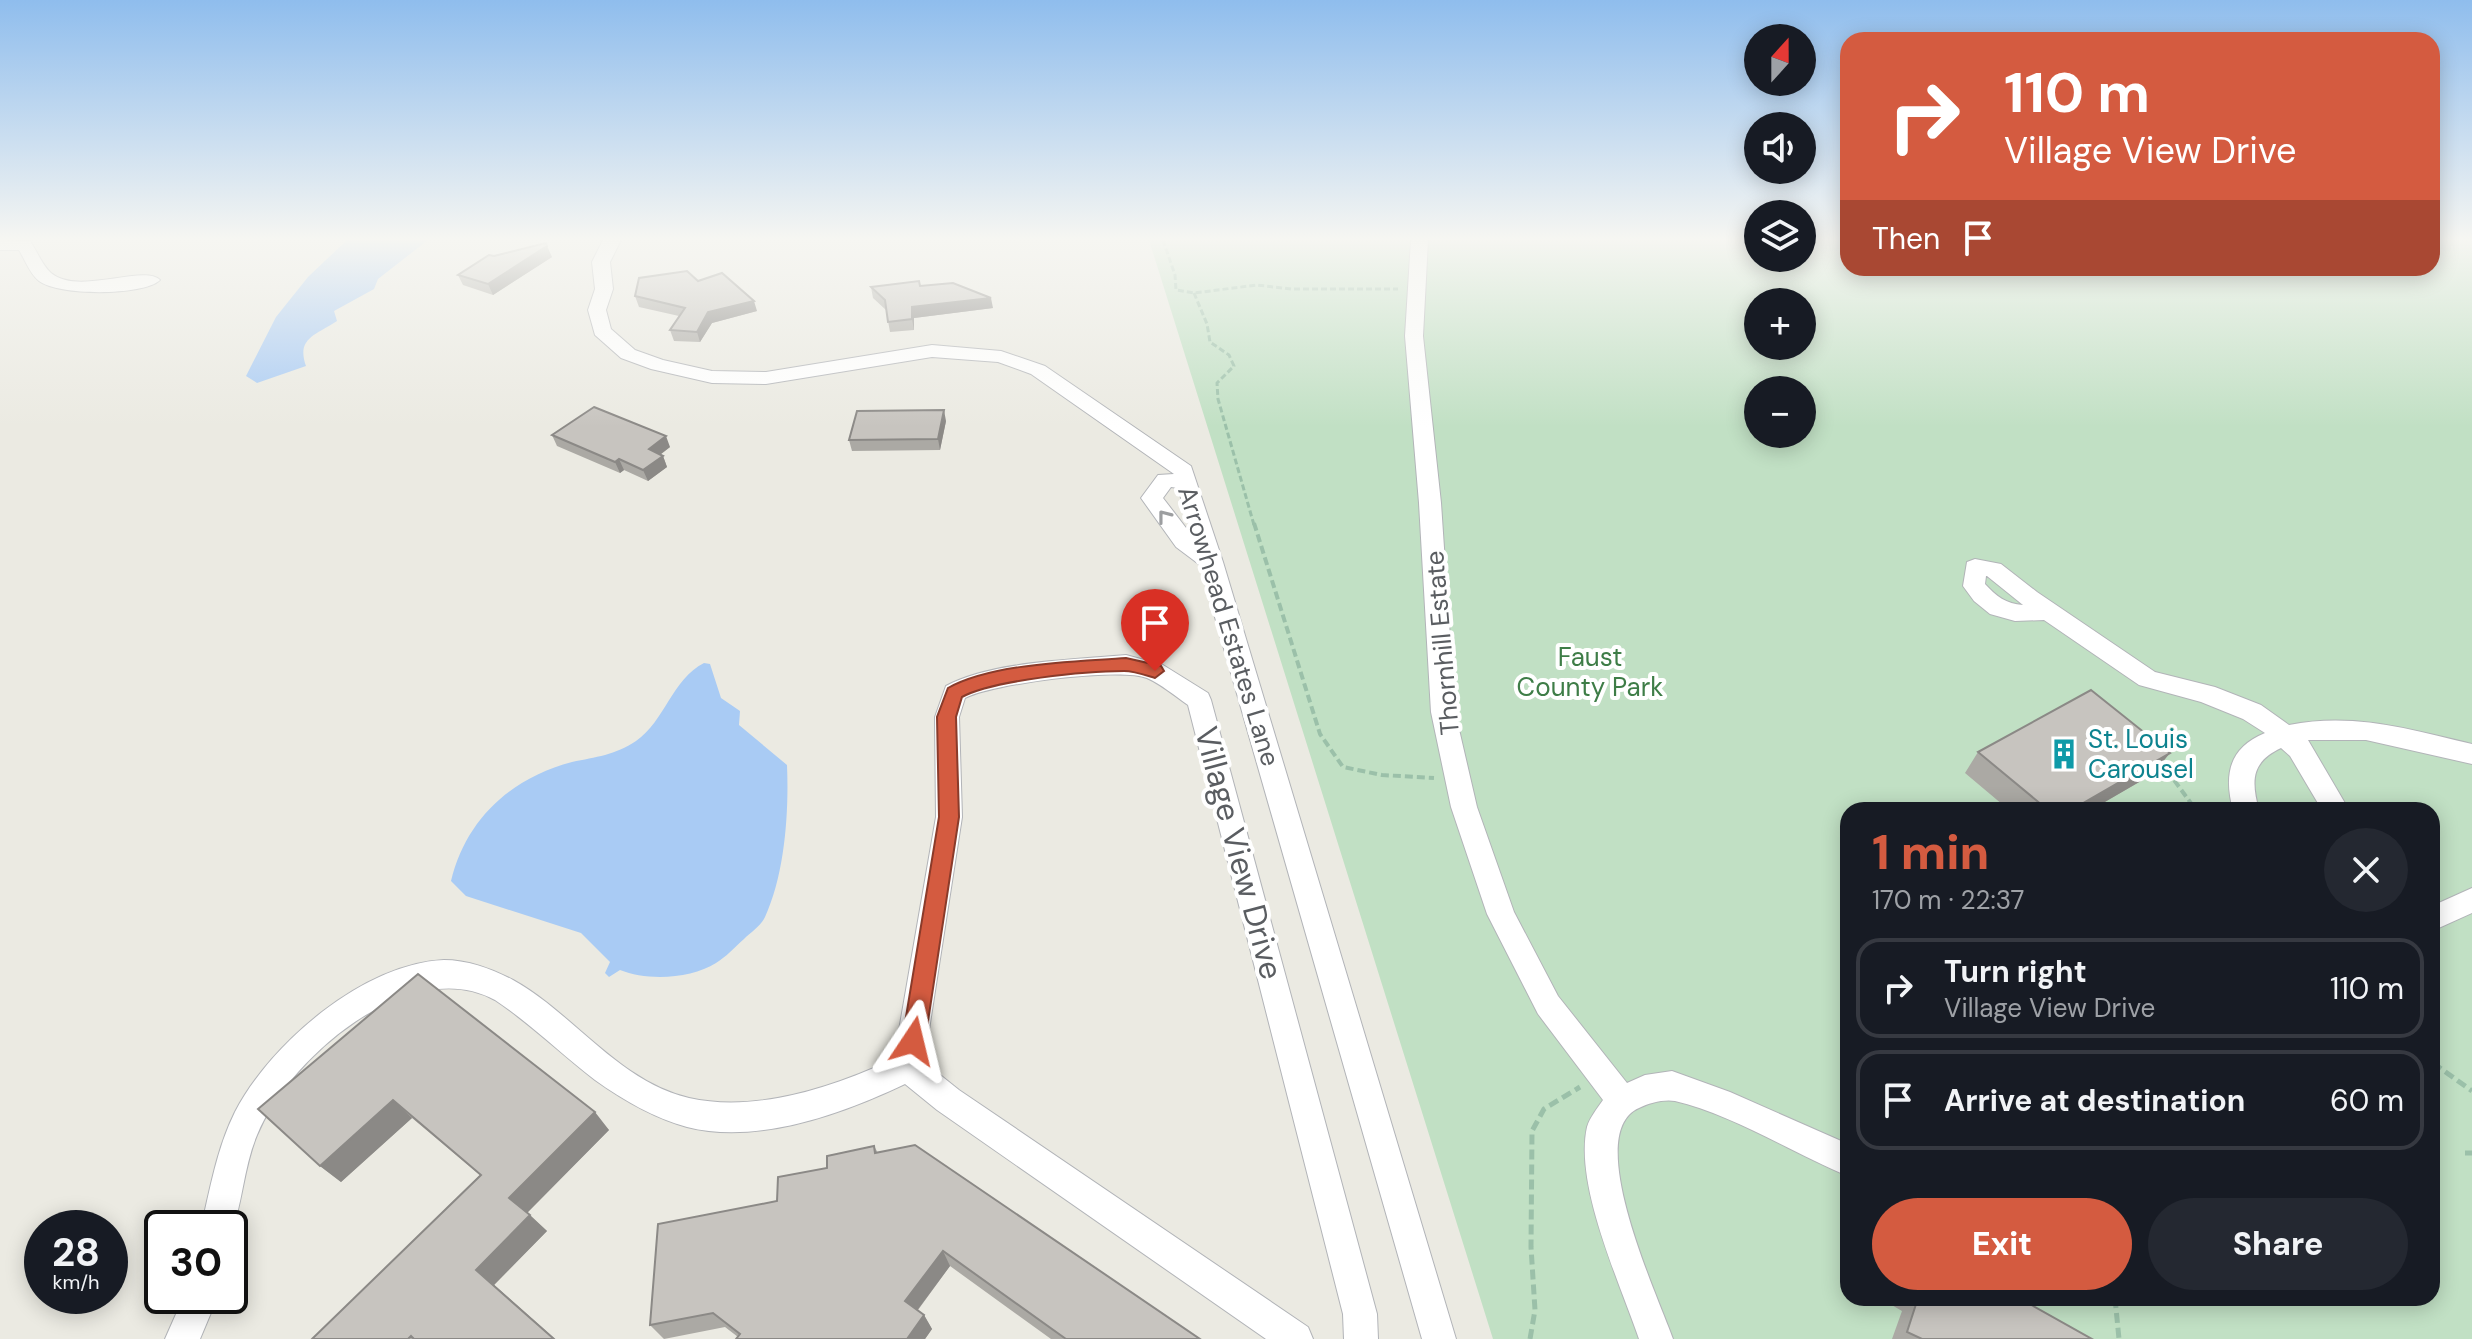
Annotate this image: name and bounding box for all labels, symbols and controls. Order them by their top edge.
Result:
north arrow [1744,24,1816,96]
map controls [1744,24,1816,448]
text: 110 m [2004,56,2150,129]
icon: right [1872,64,1976,168]
button: sound [1744,112,1816,184]
text: Village View Drive [2004,127,2297,174]
button: layers [1744,200,1816,272]
icon: arrive [1956,216,2000,260]
text: Then [1872,219,1940,258]
button: + [1744,288,1816,360]
button: − [1744,376,1816,448]
street label: Arrowhead Estates Lane [1170,482,1288,770]
one-way arrow [1160,510,1174,525]
street label: Thornhill Estate [1417,549,1467,737]
pin [1121,589,1189,671]
icon: arrive [1133,601,1177,645]
park label: Faust County Park [1517,640,1663,704]
street label: Village View Drive [1185,722,1293,984]
place label: St. Louis Carousel [2088,722,2194,786]
building icon: St. Louis Carousel [2047,737,2081,771]
text: 1 min [1872,821,1989,884]
button: close [2324,828,2408,912]
text: 170 m · 22:37 [1872,883,2025,917]
text: Turn right [1944,952,2087,991]
icon: right [1876,966,1920,1010]
text: 110 m [2330,969,2404,1008]
text: Village View Drive [1944,991,2155,1025]
position arrow [871,999,955,1083]
icon: arrive [1876,1078,1920,1122]
text: Arrive at destination [1944,1081,2245,1120]
text: 60 m [2330,1081,2404,1120]
button: Exit [1872,1198,2132,1290]
button: Share [2148,1198,2408,1290]
speed limit sign: 30 [144,1210,248,1314]
text: 28 [52,1226,100,1278]
text: km/h [52,1269,100,1295]

